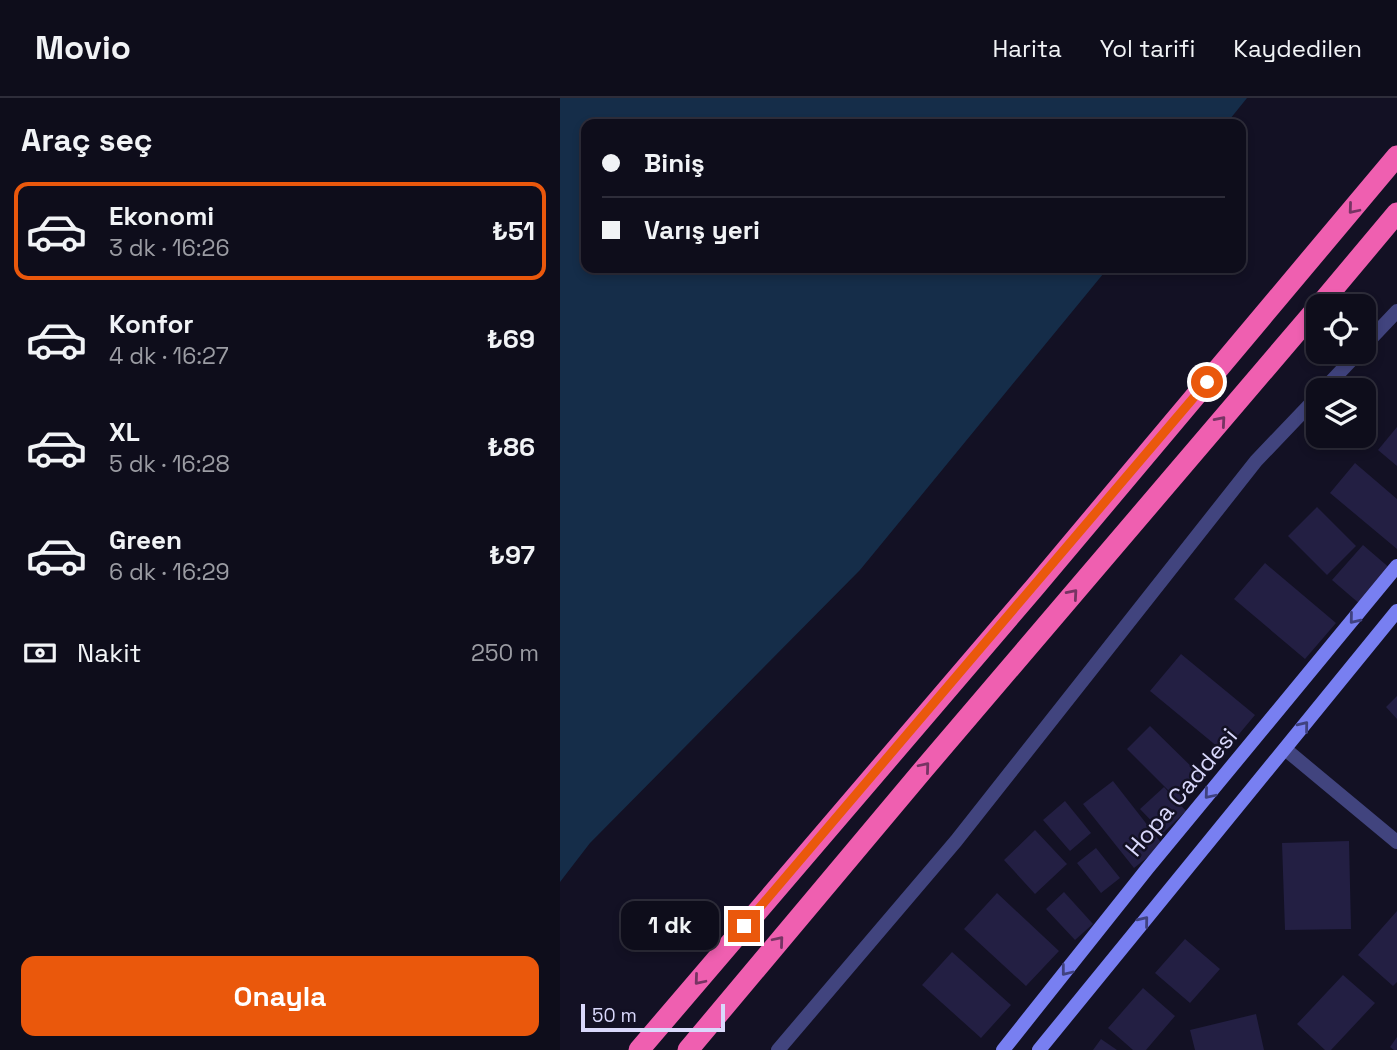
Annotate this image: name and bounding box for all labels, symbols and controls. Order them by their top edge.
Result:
text: Movio [35,27,131,69]
text: Harita [992,33,1062,64]
text: Yol tarifi [1100,33,1195,64]
text: Kaydedilen [1233,33,1362,64]
text: Araç seç [21,120,153,160]
text: Biniş [644,146,705,180]
text: Ekonomi [109,199,214,233]
icon: car [25,200,88,263]
one-way arrow [1349,200,1361,213]
text: Varış yeri [644,213,760,247]
text: ₺51 [492,214,535,248]
text: 3 dk · 16:26 [109,233,230,263]
map controls [1306,294,1376,448]
button: locate [1306,294,1376,364]
text: Konfor [109,307,194,341]
icon: car [25,308,88,371]
text: ₺69 [487,322,535,356]
text: 4 dk · 16:27 [109,341,229,371]
route start [1191,366,1223,398]
button: layers [1306,378,1376,448]
text: XL [109,415,140,449]
icon: car [25,416,88,479]
one-way arrow [1213,417,1225,430]
text: ₺86 [487,430,535,464]
text: 5 dk · 16:28 [109,449,230,479]
text: Green [109,523,182,557]
icon: car [25,524,88,587]
text: ₺97 [489,538,535,572]
text: 6 dk · 16:29 [109,557,230,587]
one-way arrow [1065,589,1077,602]
one-way arrow [1350,610,1362,623]
icon: cash [21,634,59,672]
text: Nakit [77,636,142,670]
text: 250 m [471,638,539,668]
street label: Hopa Caddesi [1118,721,1244,863]
one-way arrow [1295,721,1308,733]
one-way arrow [917,762,929,775]
one-way arrow [1205,786,1217,799]
callout: 1 dk [621,902,720,950]
text: 1 dk [648,910,692,940]
route end [728,910,760,942]
one-way arrow [1136,917,1149,929]
one-way arrow [771,937,783,950]
button: Onayla [21,956,539,1036]
one-way arrow [1061,964,1074,976]
one-way arrow [694,972,707,985]
scale bar [581,1001,724,1033]
text: 50 m [592,1003,637,1028]

